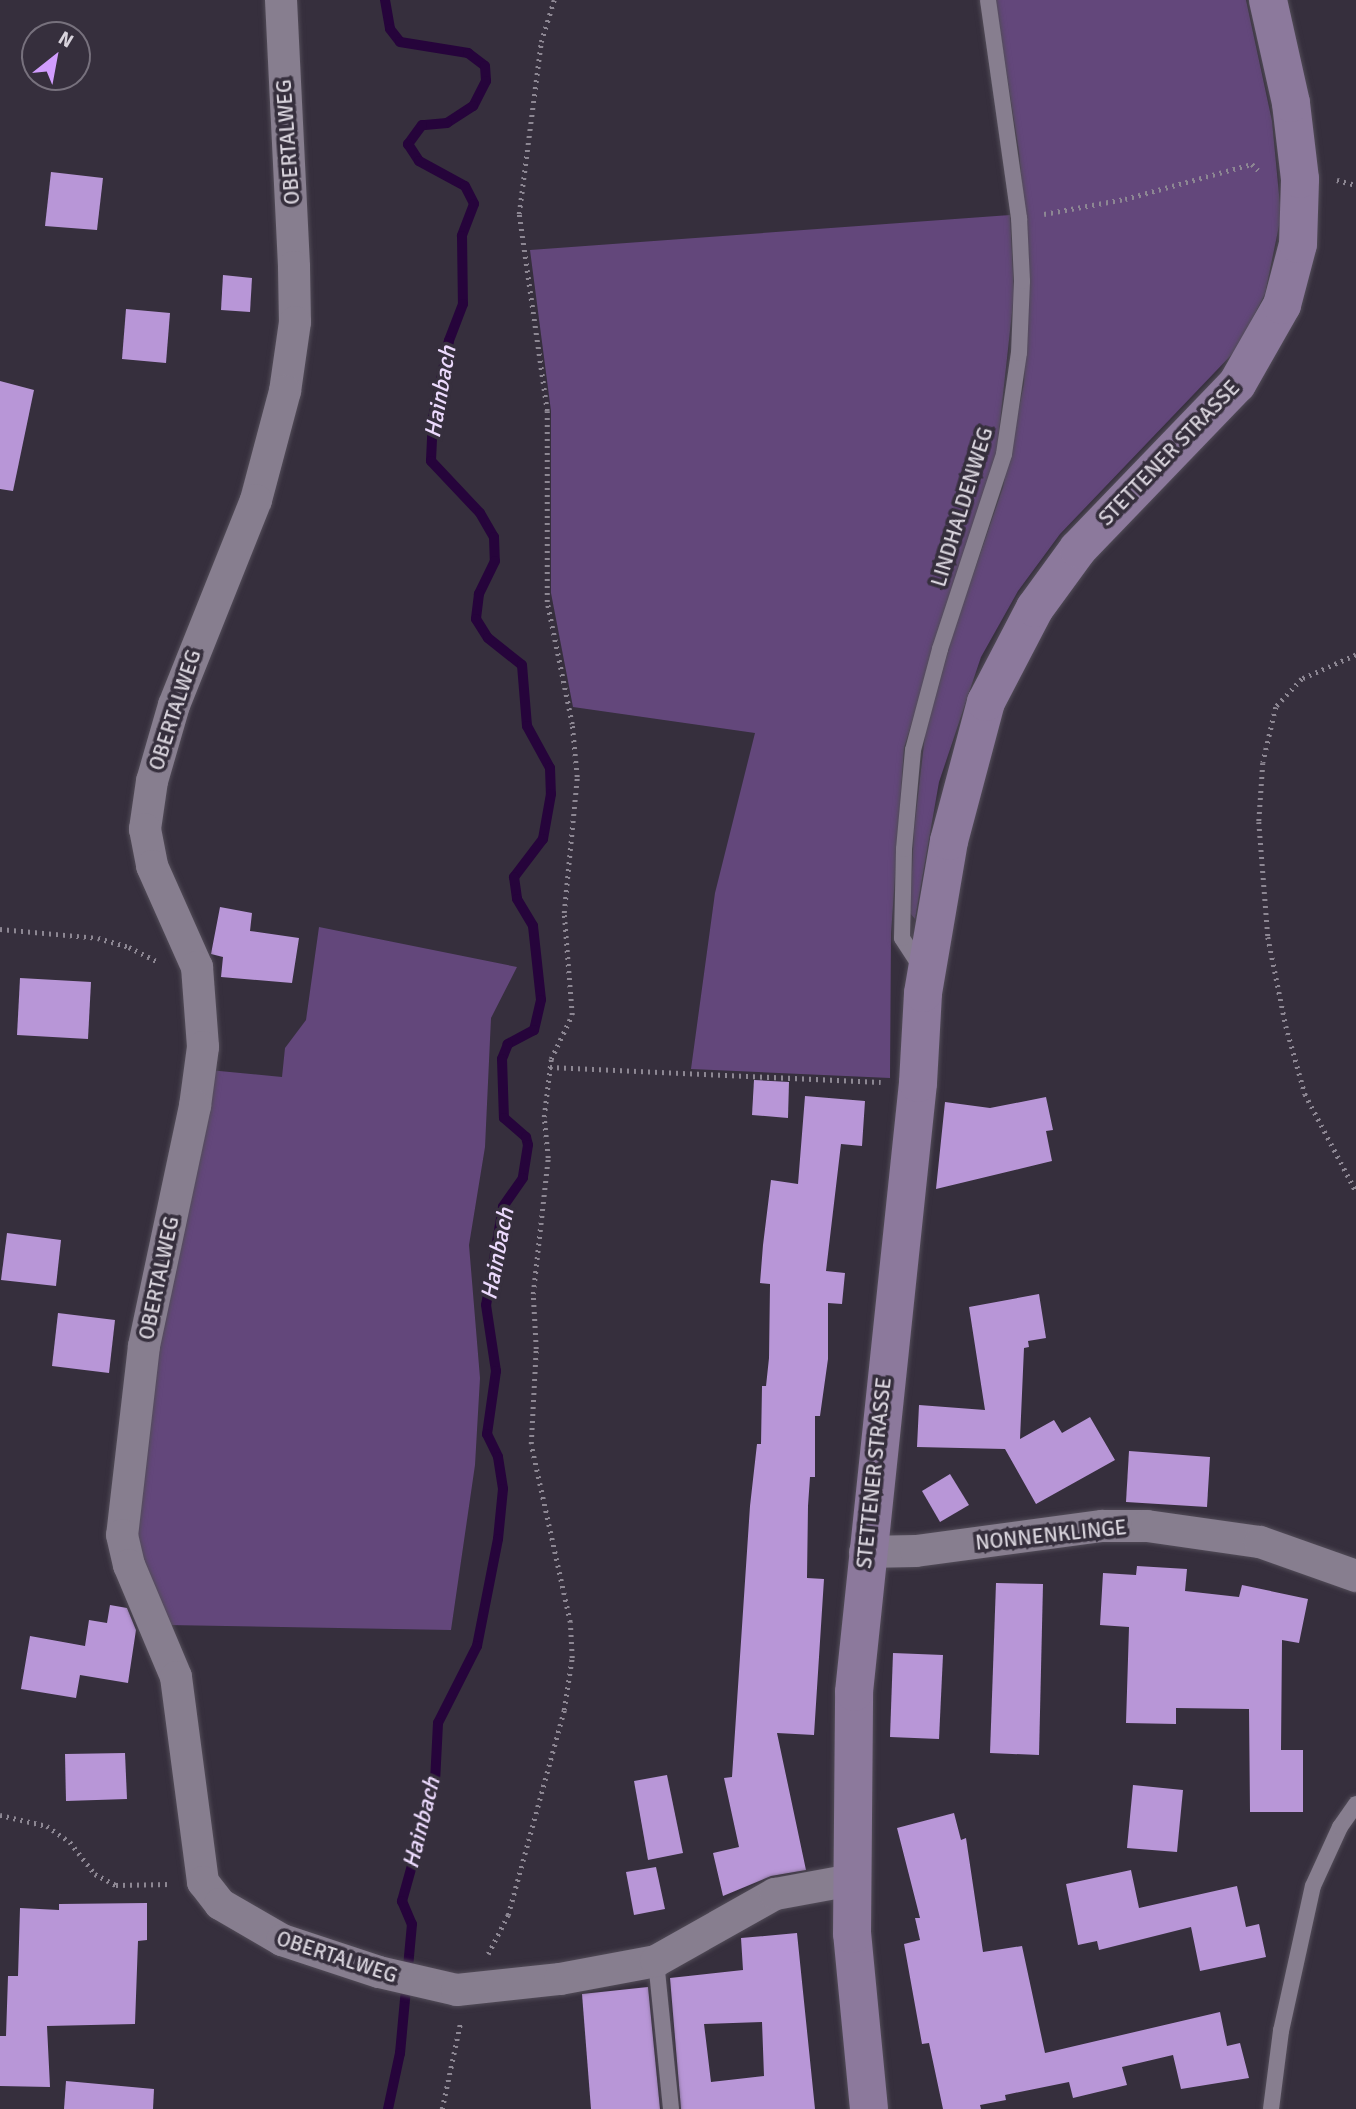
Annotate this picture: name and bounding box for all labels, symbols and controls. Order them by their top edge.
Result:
north arrow [21,21,91,91]
text: N [54,26,78,53]
street label: OBERTALWEG [271,79,305,205]
water label: Hainbach [419,344,463,440]
street label: STETTENER STRASSE [1093,375,1245,531]
street label: LINDHALDENWEG [926,424,998,590]
street label: OBERTALWEG [144,646,206,774]
water label: Hainbach [476,1206,520,1302]
street label: OBERTALWEG [134,1214,184,1342]
street label: STETTENER STRASSE [851,1376,897,1570]
street label: NONNENKLINGE [974,1515,1128,1555]
water label: Hainbach [397,1775,447,1871]
street label: OBERTALWEG [273,1926,401,1988]

